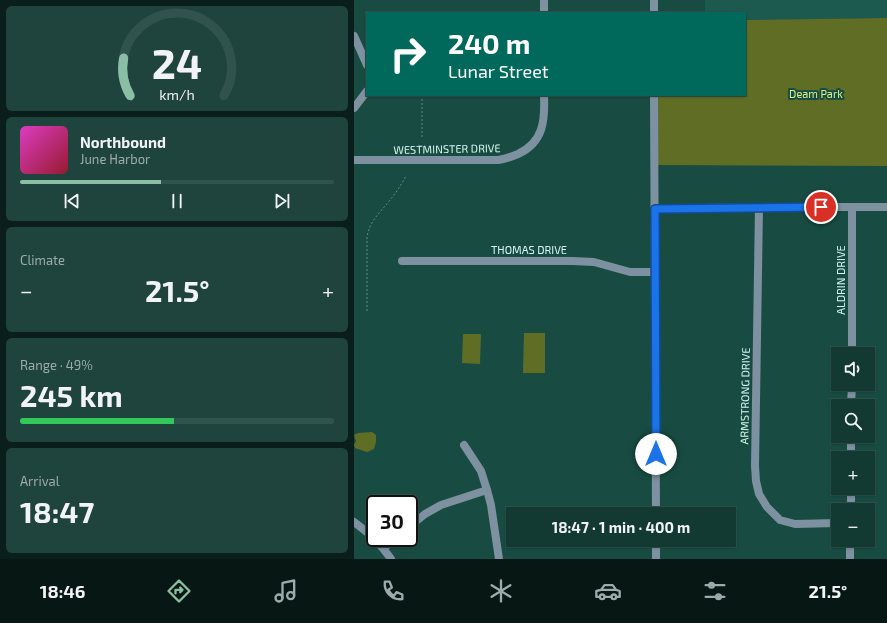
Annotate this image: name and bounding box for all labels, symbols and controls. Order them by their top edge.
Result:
text: 240 m [448,26,531,60]
icon: right [382,28,434,80]
text: 24 [152,37,202,87]
text: Lunar Street [448,60,549,82]
text: km/h [159,86,195,103]
park label: Deam Park [789,87,843,100]
text: Northbound [80,133,166,151]
street label: WESTMINSTER DRIVE [393,141,501,156]
text: June Harbor [80,151,150,167]
icon: previous [61,190,83,212]
icon: pause [166,190,188,212]
icon: next [271,190,293,212]
pin [804,190,838,224]
icon: arrive [810,196,832,218]
street label: THOMAS DRIVE [491,243,567,256]
street label: ALDRIN DRIVE [834,245,847,315]
text: Climate [20,252,65,268]
text: 21.5° [145,272,210,308]
text: − [20,277,33,303]
text: + [322,277,334,303]
street label: ARMSTRONG DRIVE [737,347,752,445]
map controls [831,347,875,547]
button: sound [831,347,875,391]
text: Range · 49% [20,357,93,373]
text: 245 km [20,377,123,413]
button: search [831,399,875,443]
position arrow [635,433,677,475]
button: + [831,451,875,495]
text: Arrival [20,473,60,489]
text: 18:47 [20,493,94,529]
speed limit sign: 30 [366,495,418,547]
button: − [831,503,875,547]
text: 18:47 · 1 min · 400 m [552,518,690,536]
icon: directions [165,577,193,605]
icon: music [272,577,300,605]
icon: phone [379,577,407,605]
icon: climate [487,577,515,605]
icon: car [594,577,622,605]
icon: filters [701,577,729,605]
text: 18:46 [40,580,85,602]
text: 21.5° [809,580,847,602]

